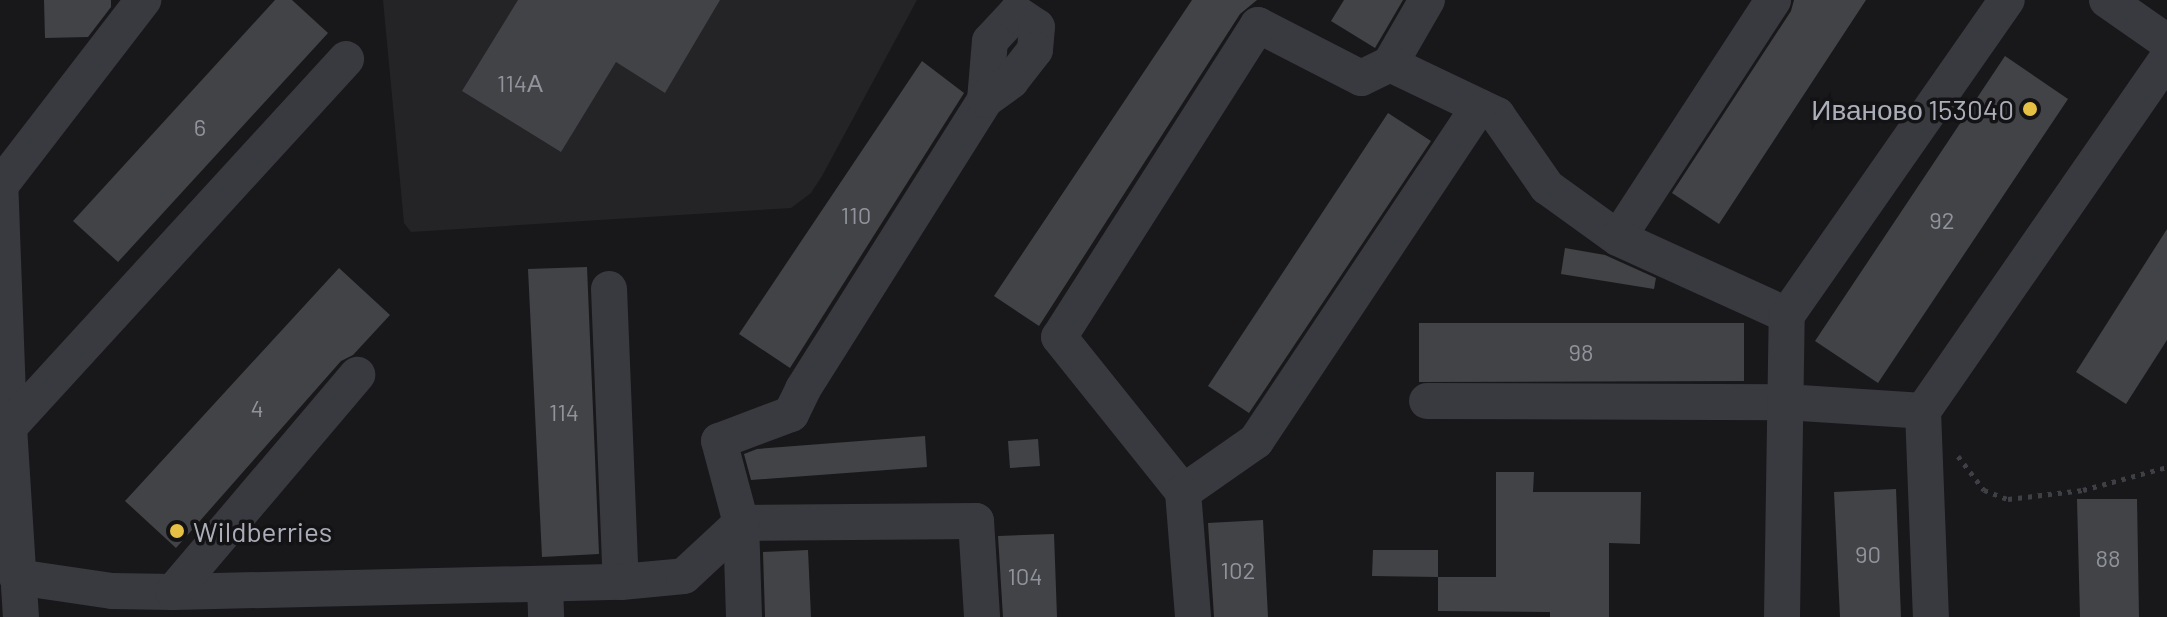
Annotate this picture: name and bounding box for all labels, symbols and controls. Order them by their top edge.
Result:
house number: 114А [497,69,543,97]
place label: Иваново 153040 [1811,92,2014,126]
marker: Иваново 153040 [2021,100,2039,118]
house number: 6 [194,113,206,141]
house number: 110 [841,201,871,229]
house number: 92 [1929,206,1955,234]
house number: 98 [1568,338,1594,366]
house number: 4 [250,394,264,422]
house number: 114 [549,398,579,426]
place label: Wildberries [193,514,332,548]
marker: Wildberries [168,522,186,540]
house number: 90 [1855,540,1881,568]
house number: 88 [2095,544,2121,572]
house number: 102 [1221,556,1255,584]
house number: 104 [1007,562,1043,590]

